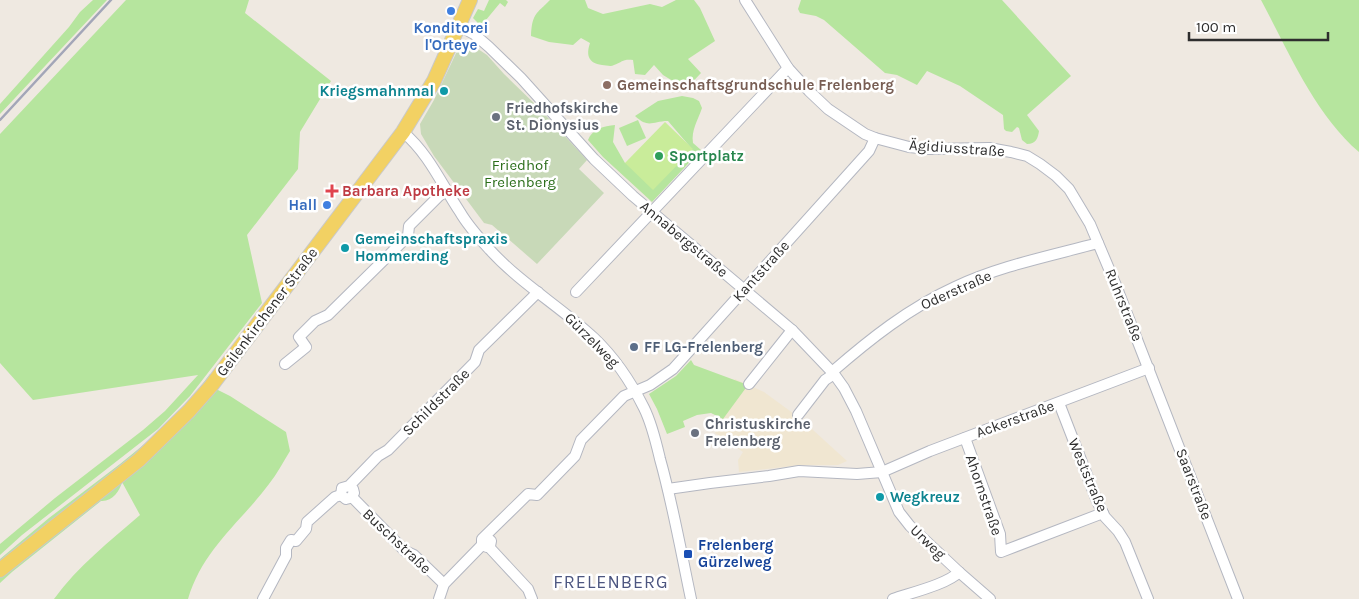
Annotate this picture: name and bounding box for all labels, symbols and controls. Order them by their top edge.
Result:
marker: Konditorei l'Orteye [445,5,457,17]
scale bar [1189,10,1328,42]
text: 100 m [1196,18,1236,36]
place label: Konditorei l'Orteye [414,19,488,54]
place label: Gemeinschaftsgrundschule Frelenberg [617,76,894,94]
marker: Gemeinschaftsgrundschule Frelenberg [601,79,613,91]
place label: Kriegsmahnmal [320,82,434,100]
marker: Kriegsmahnmal [438,85,450,97]
place label: Friedhofskirche St. Dionysius [506,99,618,134]
marker: Friedhofskirche St. Dionysius [490,111,502,123]
street label: Ägidiusstraße [908,136,1006,160]
place label: Sportplatz [669,147,744,165]
marker: Sportplatz [653,150,665,162]
park label: Friedhof Frelenberg [484,156,557,191]
place label: Barbara Apotheke [342,182,470,200]
marker: Barbara Apotheke [326,185,338,197]
place label: Hall [289,196,317,214]
street label: Annabergstraße [636,197,732,281]
marker: Hall [321,199,333,211]
place label: Gemeinschaftspraxis Hommerding [355,230,508,265]
street label: Kantstraße [729,237,793,305]
marker: Gemeinschaftspraxis Hommerding [339,242,351,254]
street label: Geilenkirchener Straße [213,244,321,380]
street label: Oderstraße [918,266,994,314]
street label: Ruhrstraße [1101,266,1147,344]
street label: Gürzelweg [561,309,624,372]
place label: FF LG-Frelenberg [644,338,763,356]
marker: FF LG-Frelenberg [628,341,640,353]
street label: Schildstraße [399,365,473,439]
street label: Ackerstraße [973,397,1057,441]
place label: Christuskirche Frelenberg [705,415,811,450]
marker: Christuskirche Frelenberg [689,427,701,439]
street label: Weststraße [1064,435,1112,515]
street label: Saarstraße [1172,446,1216,522]
street label: Ahornstraße [962,452,1006,538]
place label: Wegkreuz [890,488,960,506]
marker: Wegkreuz [874,491,886,503]
street label: Buschstraße [359,505,435,577]
street label: Urweg [907,521,950,564]
place label: Frelenberg Gürzelweg [698,536,774,571]
marker: Frelenberg Gürzelweg [682,548,694,560]
district label: FRELENBERG [553,571,669,593]

